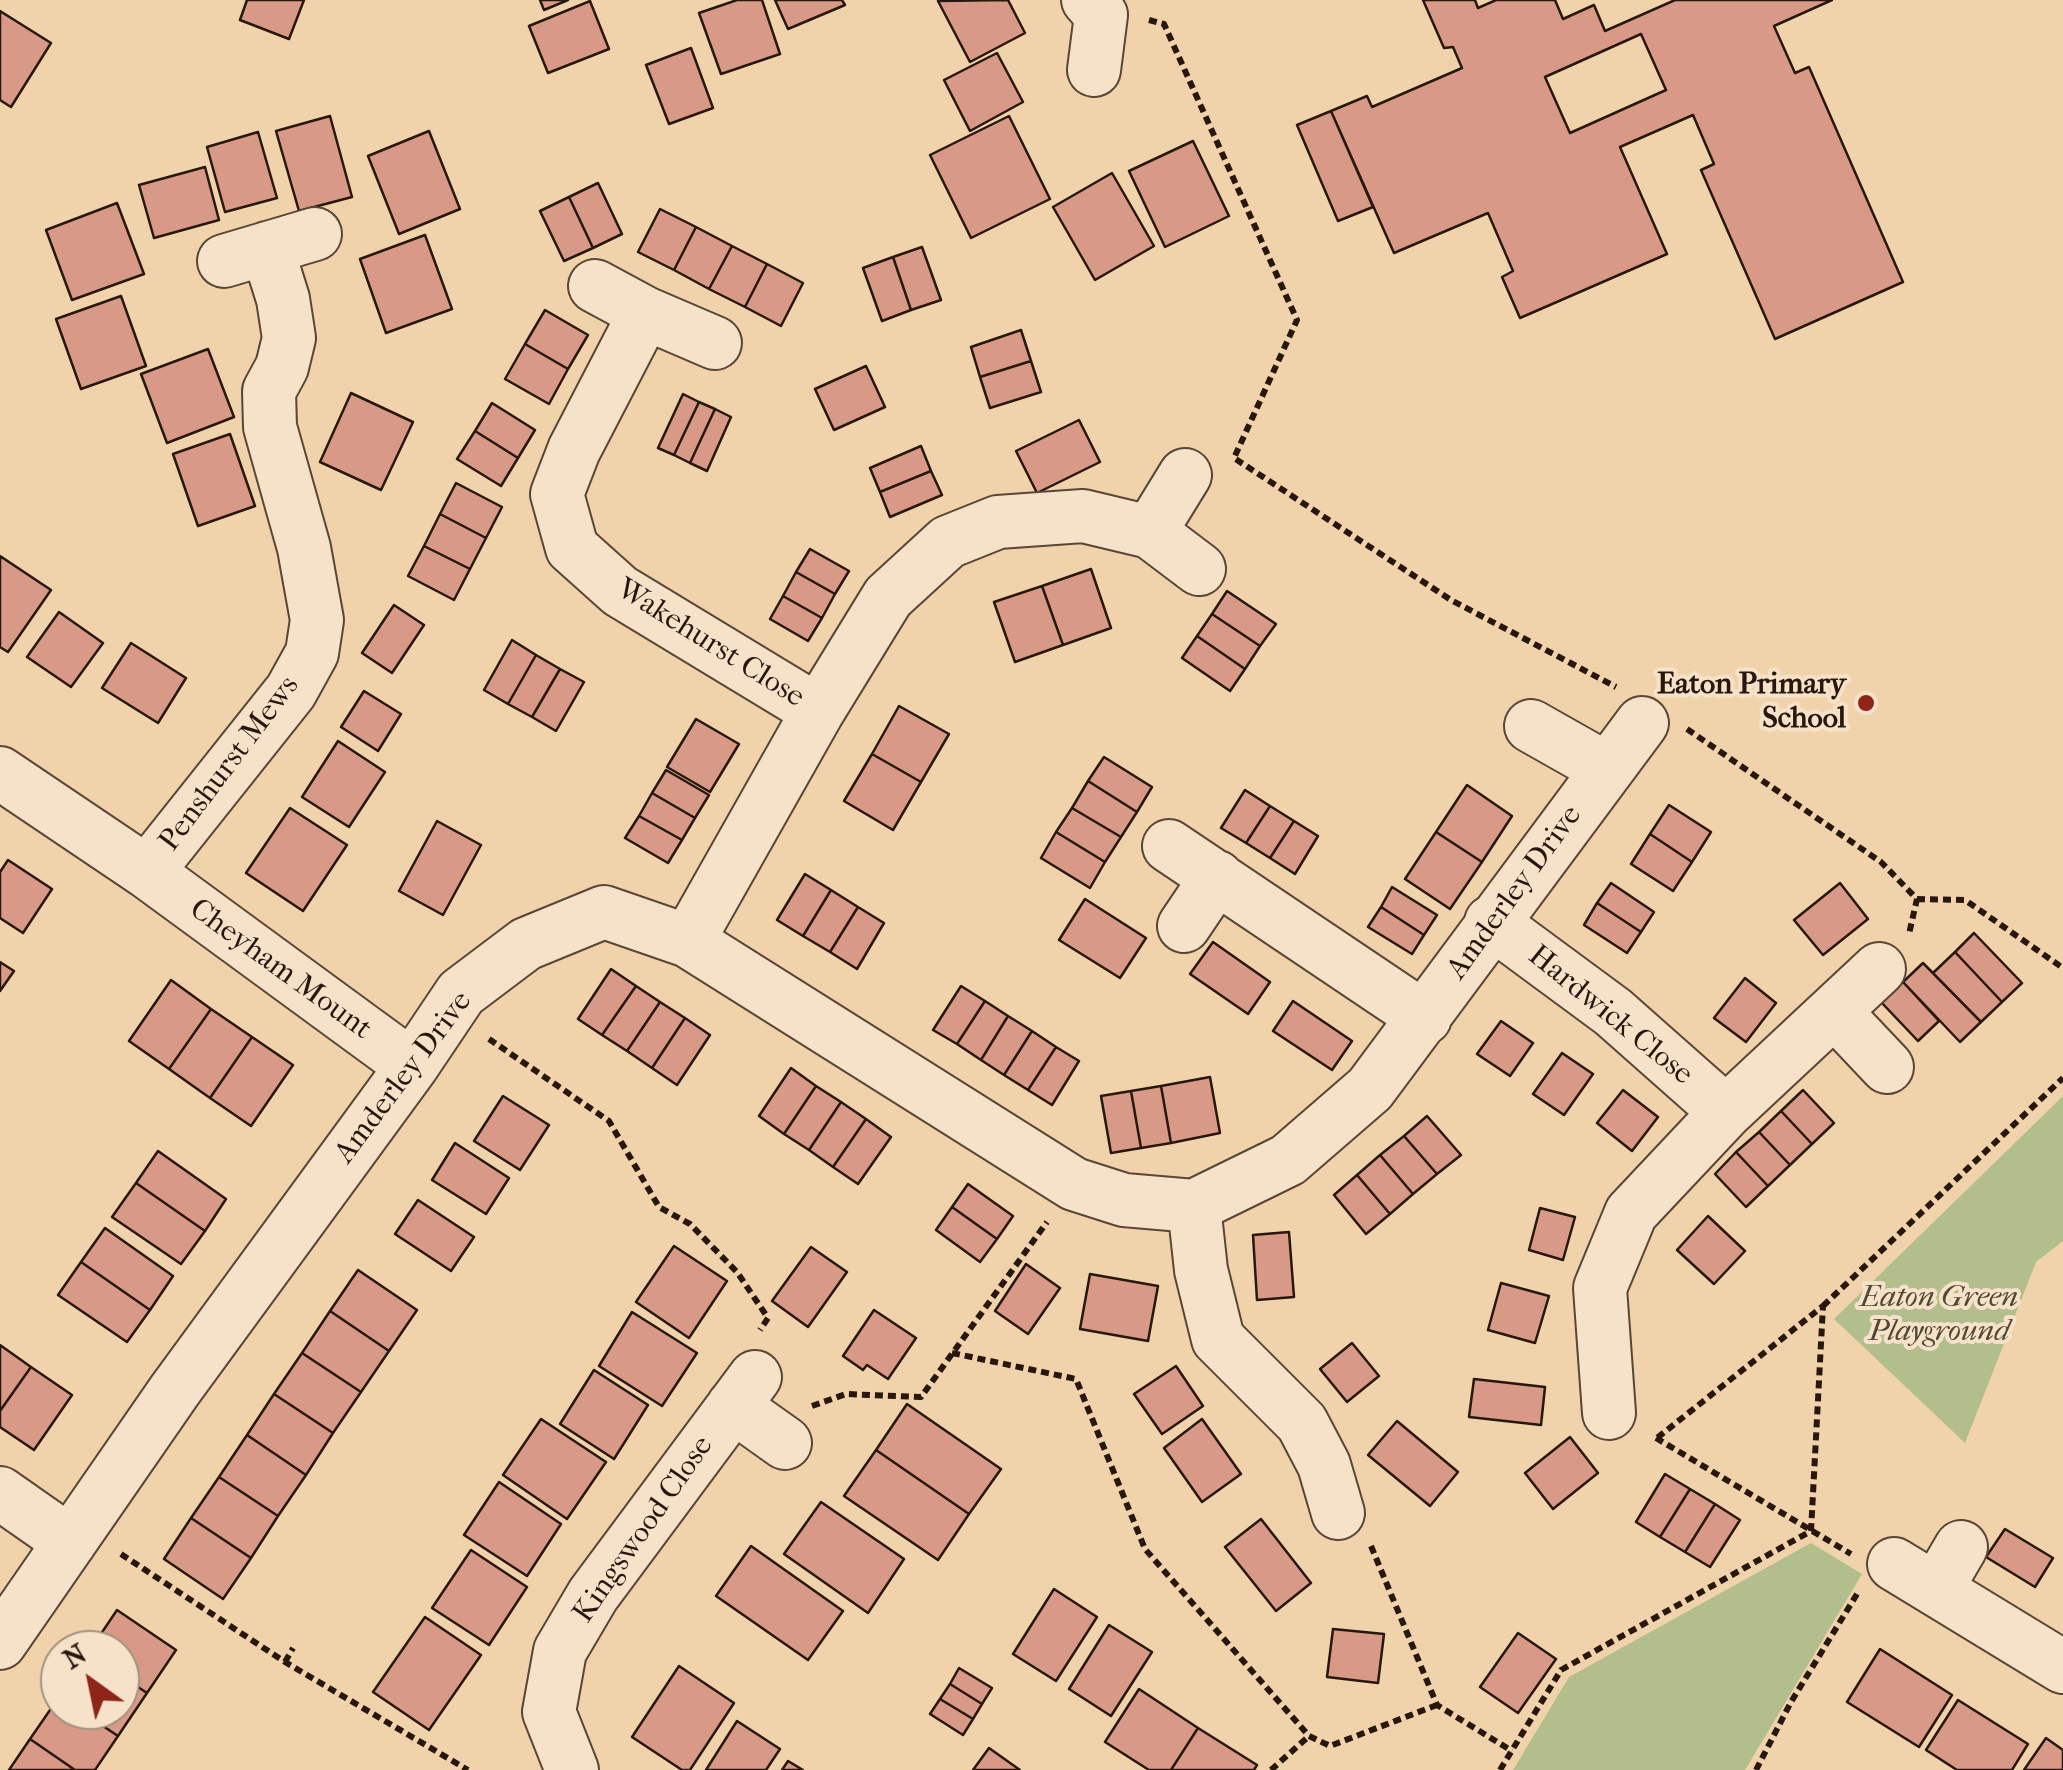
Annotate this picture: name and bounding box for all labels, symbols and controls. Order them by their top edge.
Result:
street label: Wakehurst Close [609,572,811,716]
place label: Eaton Primary School [1657,668,1846,738]
street label: Penshurst Mews [152,669,308,859]
marker: Eaton Primary School [1855,692,1877,714]
street label: Amderley Drive [1440,799,1590,987]
street label: Cheyham Mount [182,892,378,1048]
street label: Hardwick Close [1520,939,1700,1093]
street label: Amderley Drive [328,985,480,1171]
park label: Eaton Green Playground [1860,1281,2018,1352]
street label: Kingswood Close [566,1430,722,1630]
north arrow [40,1630,140,1730]
text: N [57,1636,92,1676]

